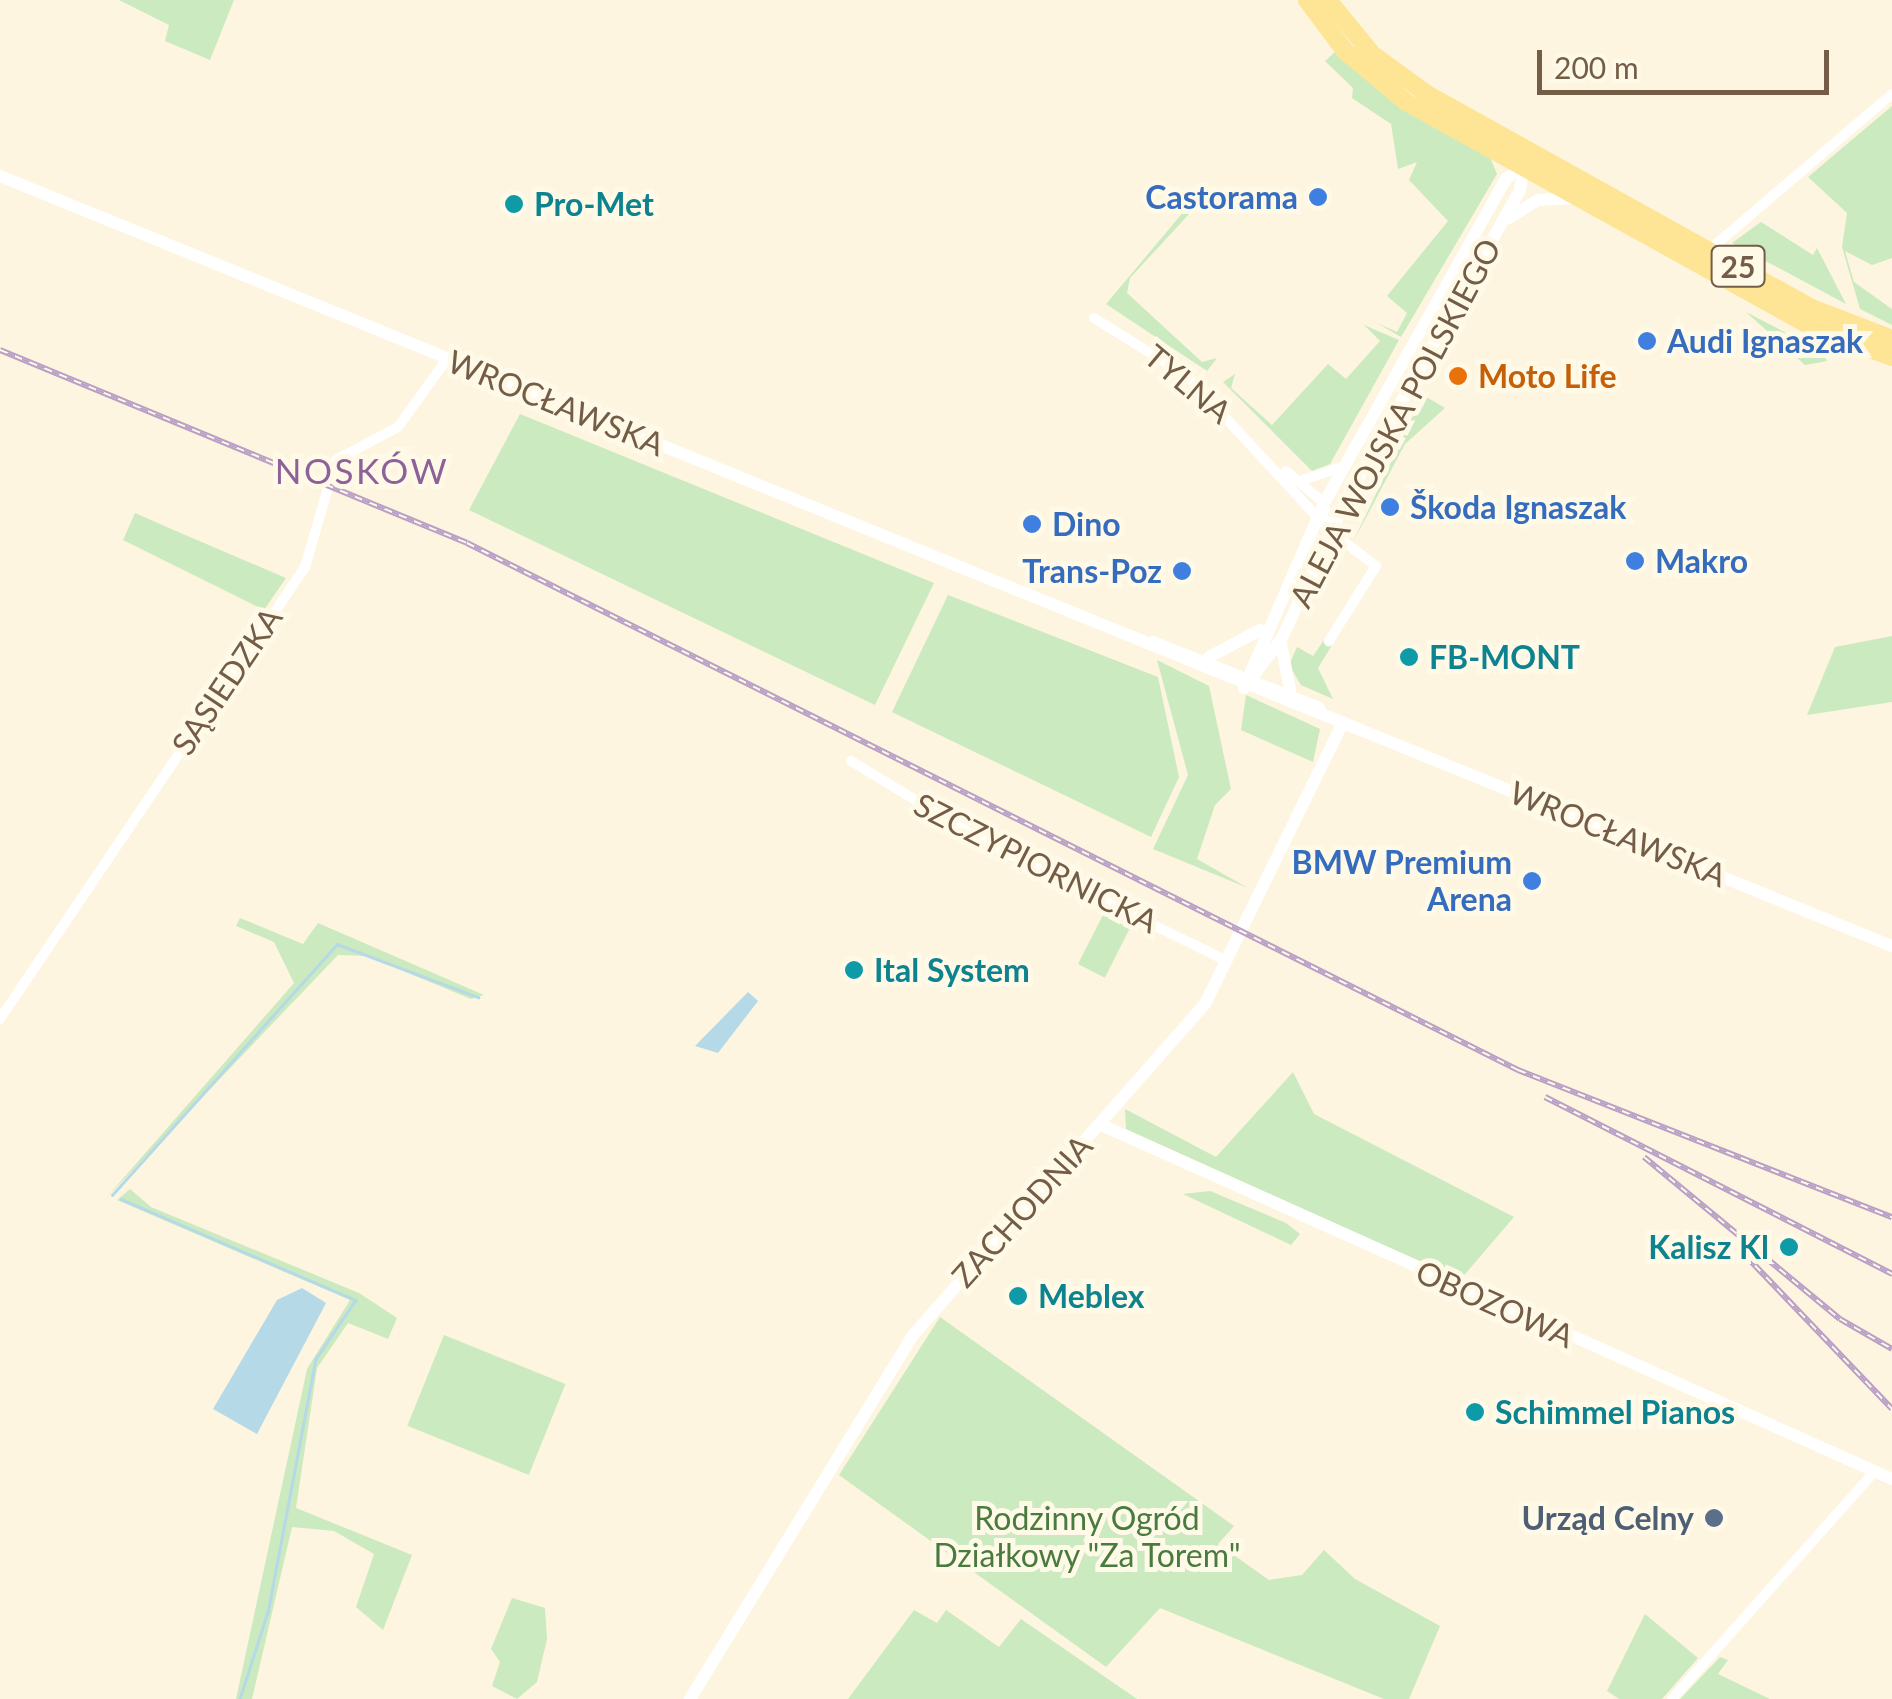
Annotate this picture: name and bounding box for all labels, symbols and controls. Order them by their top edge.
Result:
scale bar [1542,30,1834,92]
text: 200 m [1554,49,1639,85]
place label: Castorama [1145,178,1298,216]
place label: Pro-Met [534,185,654,223]
marker: Castorama [1307,186,1329,208]
marker: Pro-Met [503,193,525,215]
street label: ALEJA WOJSKA POLSKIEGO [1281,231,1509,615]
road number: 25 [1710,241,1766,291]
place label: Audi Ignaszak [1667,322,1863,360]
marker: Audi Ignaszak [1636,330,1658,352]
street label: TYLNA [1137,337,1239,431]
street label: WROCŁAWSKA [442,342,670,464]
place label: Moto Life [1478,357,1617,395]
marker: Moto Life [1447,365,1469,387]
district label: NOSKÓW [275,449,449,491]
place label: Škoda Ignaszak [1410,488,1626,526]
marker: Škoda Ignaszak [1379,496,1401,518]
place label: Dino [1052,505,1121,543]
marker: Dino [1021,513,1043,535]
place label: Makro [1655,542,1748,580]
marker: Makro [1624,550,1646,572]
place label: Trans-Poz [1022,552,1162,590]
marker: Trans-Poz [1171,560,1193,582]
street label: SĄSIEDZKA [164,600,290,762]
place label: FB-MONT [1429,638,1580,676]
marker: FB-MONT [1398,646,1420,668]
street label: WROCŁAWSKA [1504,773,1732,895]
street label: SZCZYPIORNICKA [908,785,1164,941]
place label: BMW Premium Arena [1291,844,1512,919]
marker: BMW Premium Arena [1521,870,1543,892]
place label: Ital System [874,951,1030,989]
marker: Ital System [843,959,865,981]
street label: ZACHODNIA [944,1127,1100,1295]
place label: Kalisz Kl [1648,1228,1769,1266]
marker: Kalisz Kl [1778,1236,1800,1258]
street label: OBOZOWA [1410,1252,1580,1356]
place label: Meblex [1038,1277,1144,1315]
marker: Meblex [1007,1285,1029,1307]
place label: Schimmel Pianos [1495,1393,1735,1431]
marker: Schimmel Pianos [1464,1401,1486,1423]
place label: Urząd Celny [1522,1499,1694,1537]
park label: Rodzinny Ogród Działkowy "Za Torem" [933,1500,1241,1575]
marker: Urząd Celny [1703,1507,1725,1529]

